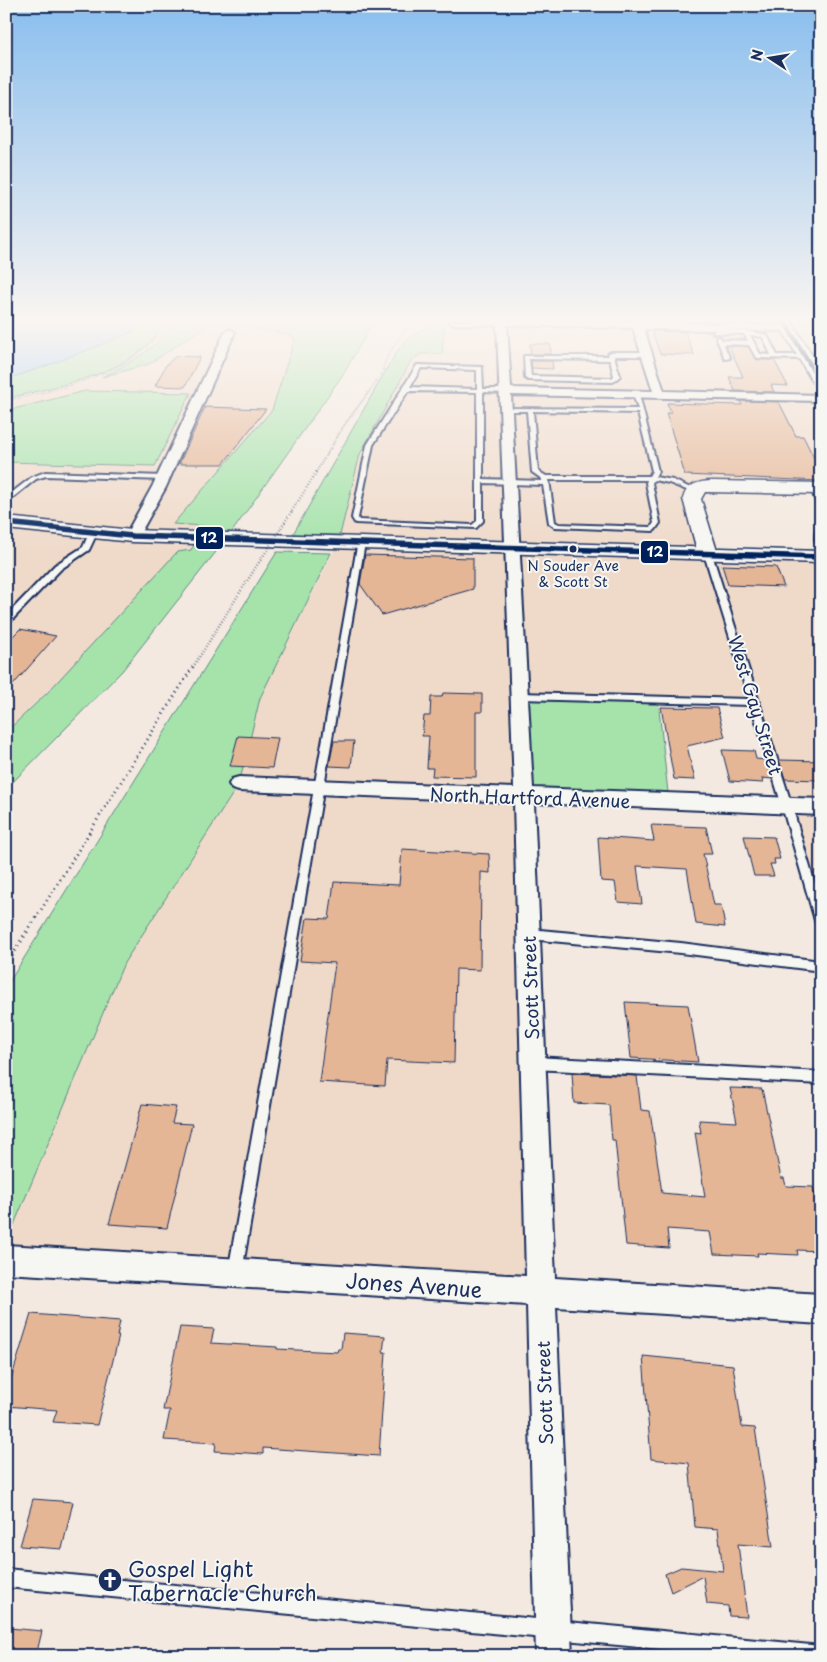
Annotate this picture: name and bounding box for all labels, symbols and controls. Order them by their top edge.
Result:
north arrow [744,32,794,82]
text: N [745,48,768,63]
line badge: 12 [195,526,224,550]
text: 12 [201,527,217,548]
line badge: 12 [640,540,669,564]
text: 12 [647,541,663,562]
marker: N Souder Ave & Scott St [568,544,578,554]
place label: N Souder Ave & Scott St [527,555,619,592]
street label: West Gay Street [722,632,790,778]
street label: North Hartford Avenue [429,780,631,814]
street label: Scott Street [515,935,545,1041]
street label: Jones Avenue [345,1263,483,1305]
street label: Scott Street [529,1340,559,1446]
place label: Gospel Light Tabernacle Church [128,1552,317,1608]
church icon: Gospel Light Tabernacle Church [97,1567,123,1593]

